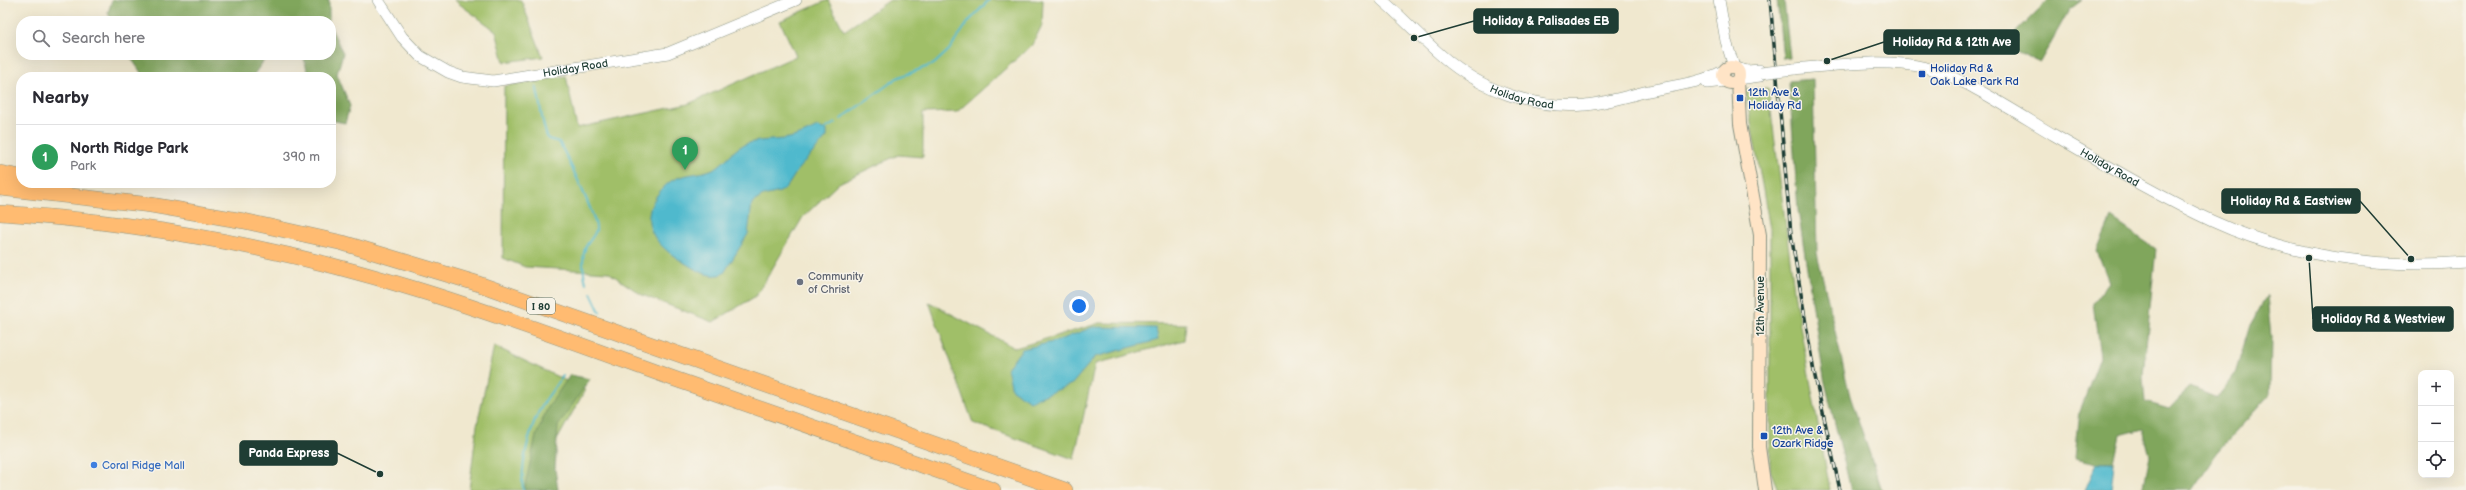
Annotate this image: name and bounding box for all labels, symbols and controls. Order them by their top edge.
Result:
callout: Holiday & Palisades EB [1474,9,1618,33]
text: Holiday & Palisades EB [1482,14,1610,29]
search box [16,16,336,60]
icon: search [30,27,52,49]
text: Search here [62,29,145,48]
callout: Holiday Rd & 12th Ave [1884,30,2019,54]
text: Holiday Rd & 12th Ave [1893,35,2012,50]
street label: Holiday Road [542,57,609,80]
place label: Holiday Rd & Oak Lake Park Rd [1930,62,2019,88]
marker: Holiday Rd & Oak Lake Park Rd [1917,69,1927,79]
street label: Holiday Road [1488,82,1554,112]
place label: 12th Ave & Holiday Rd [1748,86,1801,112]
text: Nearby [32,88,89,108]
marker: 12th Ave & Holiday Rd [1735,93,1745,103]
pin: 1 [672,137,698,170]
text: North Ridge Park [70,139,188,158]
street label: Holiday Road [2078,146,2141,189]
text: 1 [42,149,48,165]
text: 390 m [283,149,320,165]
text: Park [70,158,96,174]
callout: Holiday Rd & Eastview [2222,189,2360,213]
text: Holiday Rd & Eastview [2230,194,2352,209]
place label: Community of Christ [808,270,863,296]
street label: 12th Avenue [1754,275,1767,336]
marker: Community of Christ [795,277,805,287]
your location [1069,296,1089,316]
road number: I 80 [527,298,555,314]
callout: Holiday Rd & Westview [2313,307,2453,331]
text: Holiday Rd & Westview [2321,312,2445,327]
map controls [2418,370,2454,478]
button: + [2418,370,2454,406]
button: − [2418,406,2454,442]
place label: 12th Ave & Ozark Ridge [1772,424,1834,450]
marker: 12th Ave & Ozark Ridge [1759,431,1769,441]
callout: Panda Express [240,441,337,465]
button: locate [2418,442,2454,478]
text: Panda Express [249,446,330,461]
place label: Coral Ridge Mall [102,459,185,472]
marker: Coral Ridge Mall [89,460,99,470]

